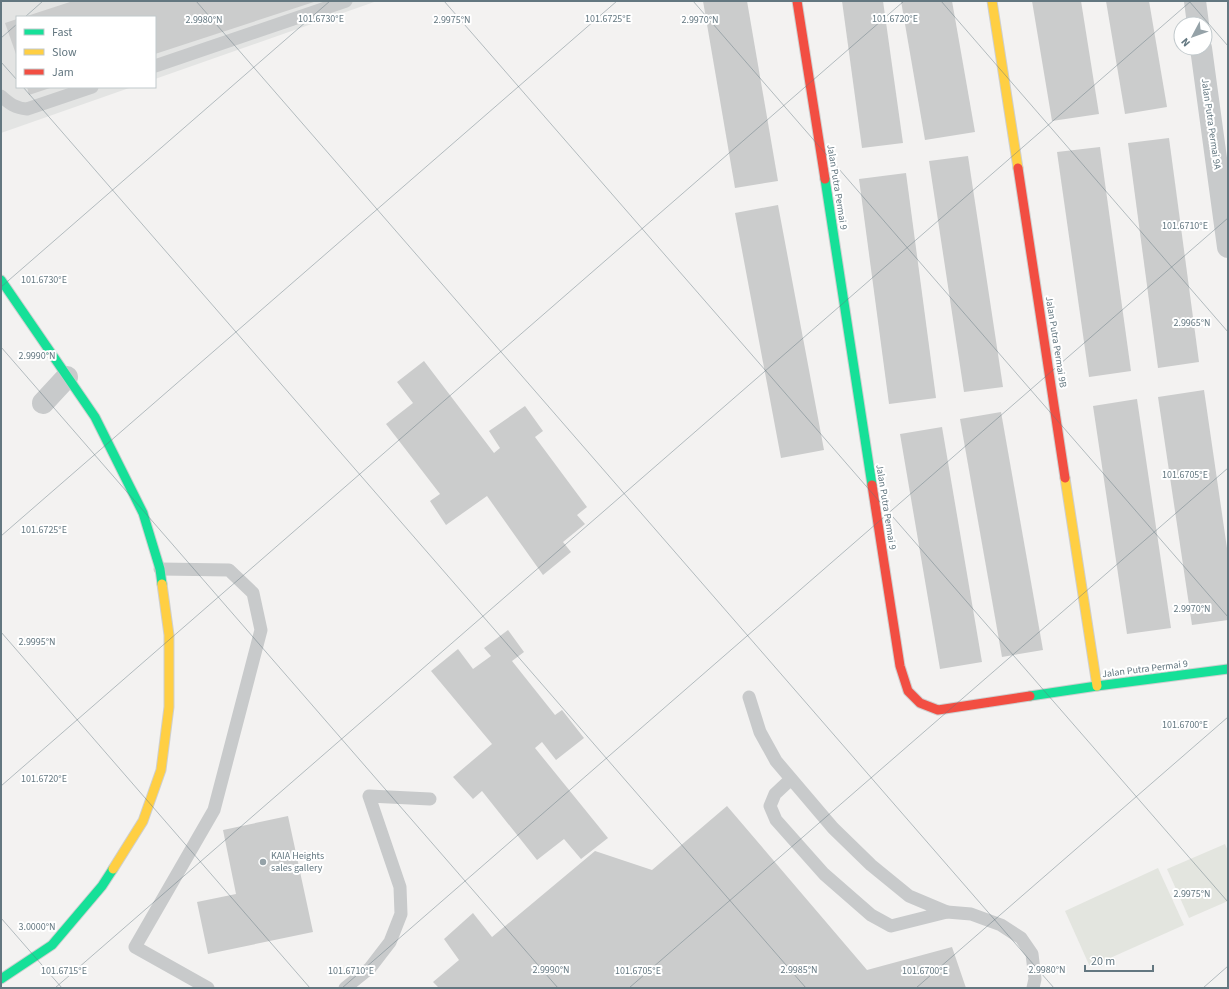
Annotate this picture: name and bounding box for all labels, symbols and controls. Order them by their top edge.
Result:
text: 101.6730°E [298,12,344,26]
text: 101.6725°E [585,12,631,26]
text: 101.6720°E [872,12,918,26]
text: 2.9980°N [185,13,223,27]
text: 2.9975°N [433,13,471,27]
text: 2.9970°N [681,13,719,27]
legend [16,16,156,88]
north arrow [1173,16,1213,56]
text: Fast [52,24,72,41]
text: N [1178,35,1194,50]
text: Slow [52,44,77,61]
text: Jam [52,64,74,81]
street label: Jalan Putra Permai 9A [1198,78,1224,171]
street label: Jalan Putra Permai 9 [823,143,851,231]
text: 101.6710°E [1162,219,1208,233]
text: 101.6730°E [21,273,67,287]
street label: Jalan Putra Permai 9B [1042,295,1070,389]
text: 2.9965°N [1173,316,1211,330]
text: 2.9990°N [18,349,56,363]
street label: Jalan Putra Permai 9 [872,463,900,551]
text: 101.6705°E [1162,468,1208,482]
text: 101.6725°E [21,523,67,537]
text: 2.9970°N [1173,602,1211,616]
text: 2.9995°N [18,635,56,649]
street label: Jalan Putra Permai 9 [1101,657,1189,681]
text: 101.6700°E [1162,718,1208,732]
text: 101.6720°E [21,772,67,786]
place label: KAIA Heights sales gallery [271,849,324,875]
marker: KAIA Heights sales gallery [258,857,268,867]
text: 2.9975°N [1173,887,1211,901]
text: 3.0000°N [18,920,56,934]
scale bar [1085,947,1153,973]
text: 20 m [1091,953,1115,970]
text: 2.9990°N [532,963,570,977]
text: 2.9985°N [780,963,818,977]
text: 2.9980°N [1028,963,1066,977]
text: 101.6715°E [41,964,87,978]
text: 101.6710°E [328,964,374,978]
text: 101.6705°E [615,964,661,978]
text: 101.6700°E [902,964,948,978]

